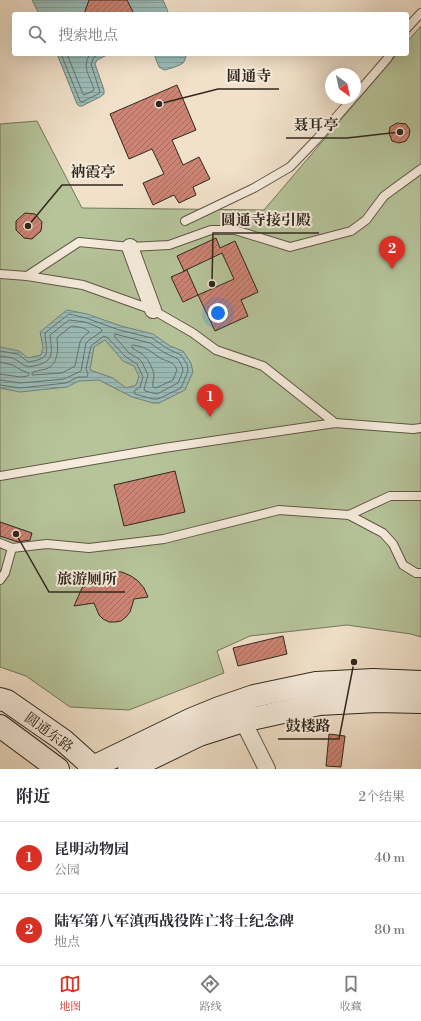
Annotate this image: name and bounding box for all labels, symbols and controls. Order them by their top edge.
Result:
search box [12,12,409,56]
icon: search [26,23,48,45]
text: 搜索地点 [58,26,118,45]
callout: 圆通寺 [218,62,279,89]
text: 圆通寺 [226,67,272,86]
north arrow [325,68,361,104]
callout: 聂耳亭 [286,111,347,138]
text: 聂耳亭 [293,116,339,135]
callout: 衲霞亭 [62,158,123,185]
text: 衲霞亭 [70,163,116,182]
callout: 圆通寺接引殿 [213,206,319,233]
text: 圆通寺接引殿 [221,211,311,230]
pin: 2 [379,236,405,269]
your location [208,303,228,323]
pin: 1 [197,384,223,417]
callout: 旅游厕所 [49,565,125,592]
text: 旅游厕所 [57,570,117,589]
street label: 圆通东路 [20,709,76,757]
callout: 鼓楼路 [278,712,339,739]
text: 鼓楼路 [285,717,331,736]
text: 附近 [16,786,50,808]
text: 2个结果 [359,789,405,805]
text: 昆明动物园 [54,840,129,859]
text: 1 [26,850,32,866]
text: 40 m [375,850,405,866]
text: 公园 [54,862,80,878]
text: 陆军第八军滇西战役阵亡将士纪念碑 [54,912,294,931]
text: 2 [25,922,33,938]
text: 80 m [374,922,405,938]
text: 地点 [54,934,80,950]
tab: 地图 [59,973,81,1014]
tab: 路线 [199,973,221,1014]
tab: 收藏 [340,973,362,1014]

